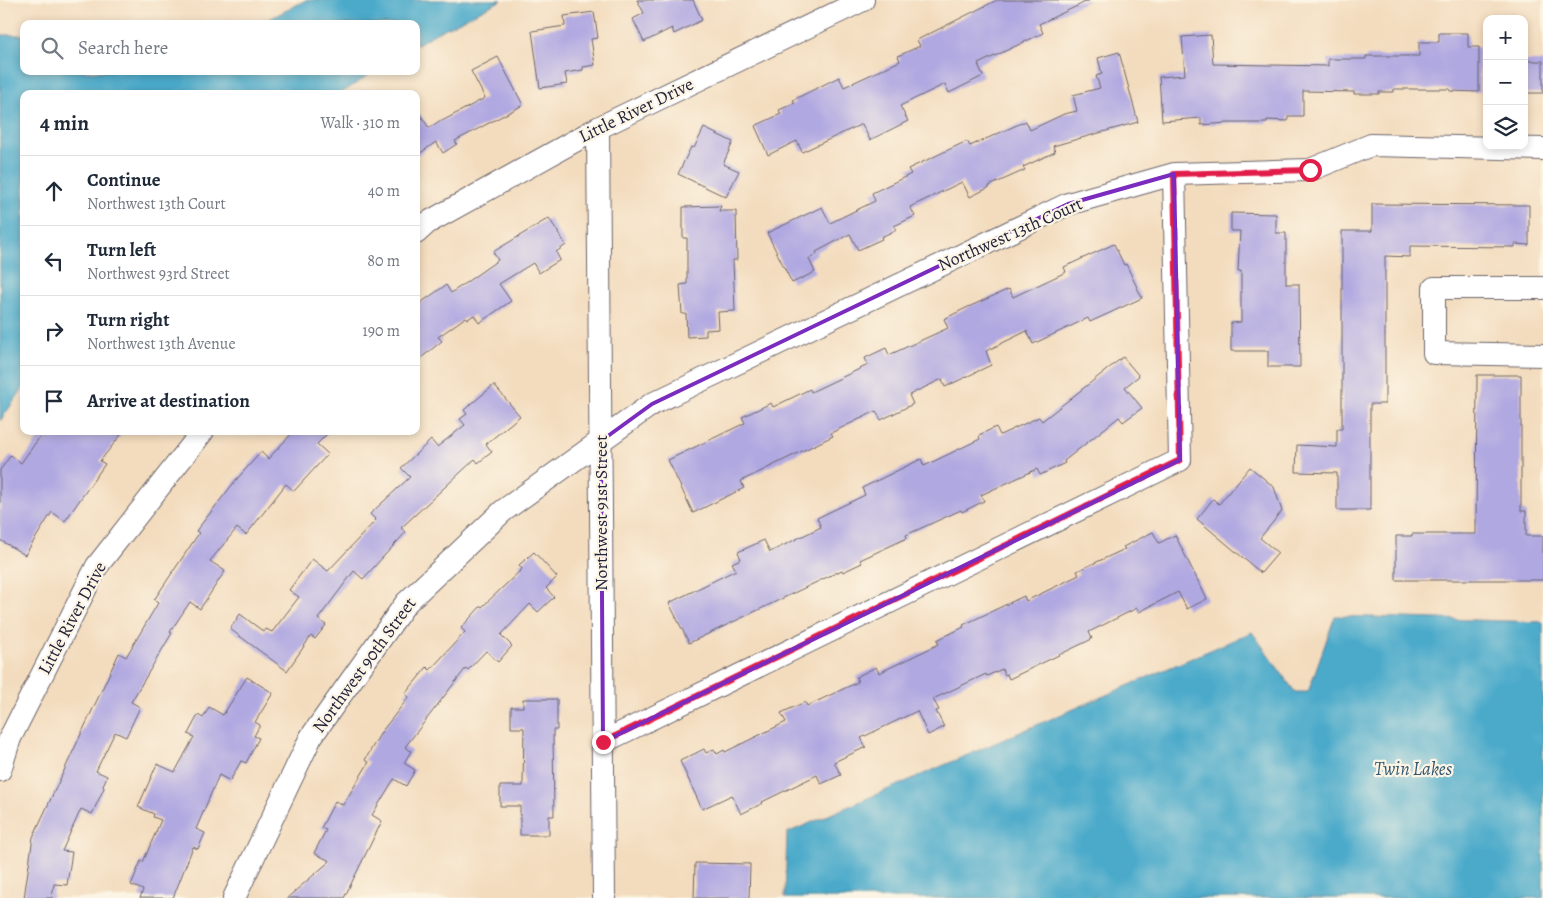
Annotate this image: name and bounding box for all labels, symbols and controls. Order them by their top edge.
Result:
map controls [1483,15,1528,150]
button: + [1483,15,1528,60]
search box [20,20,420,75]
icon: search [38,34,66,62]
text: Search here [78,35,168,61]
button: − [1483,60,1528,105]
street label: Little River Drive [575,72,697,148]
button: layers [1483,105,1528,150]
text: 4 min [40,109,89,137]
text: Walk · 310 m [320,112,400,134]
route start [1299,159,1322,182]
text: Continue [87,167,161,193]
icon: ahead [40,177,68,205]
text: 40 m [368,180,400,202]
street label: Northwest 13th Court [934,191,1086,277]
text: Northwest 13th Court [87,193,226,215]
text: Turn left [87,237,156,263]
icon: left [40,247,68,275]
text: 80 m [367,250,400,272]
text: Northwest 93rd Street [87,263,230,285]
text: Turn right [87,307,169,333]
icon: right [40,317,68,345]
text: 190 m [362,320,400,342]
text: Northwest 13th Avenue [87,333,236,355]
icon: arrive [40,387,68,415]
text: Arrive at destination [87,388,250,414]
street label: Northwest 91st Street [589,435,613,591]
street label: Little River Drive [32,557,112,679]
street label: Northwest 90th Street [307,592,421,738]
route end [592,731,615,754]
water label: Twin Lakes [1374,756,1453,782]

